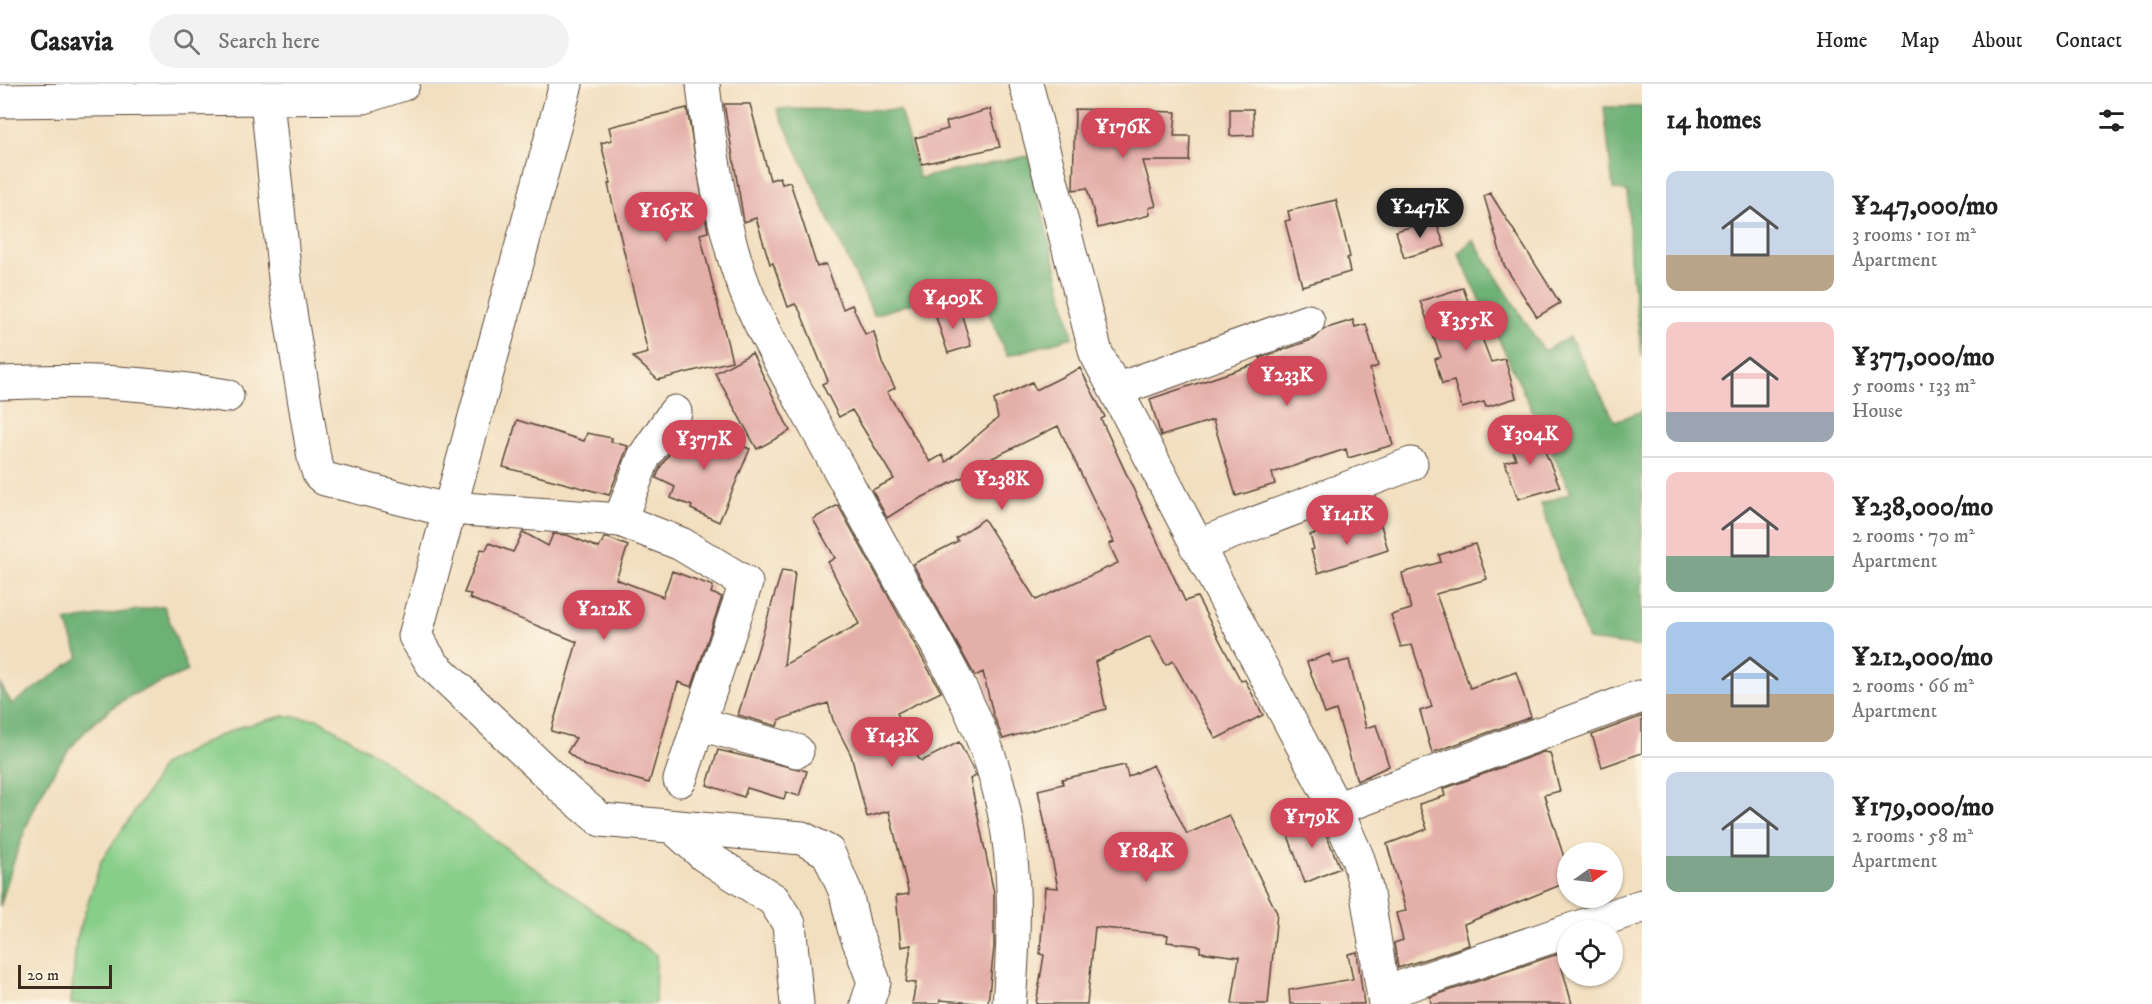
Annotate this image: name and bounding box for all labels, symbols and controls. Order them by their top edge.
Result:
search box [149,14,569,68]
text: Casavia [30,24,113,59]
icon: search [170,25,203,58]
text: Search here [218,28,320,55]
text: Home [1816,28,1868,54]
text: Map [1901,28,1939,54]
text: About [1972,28,2023,54]
text: Contact [2056,28,2122,54]
text: 14 homes [1666,104,1761,137]
icon: filters [2095,104,2128,137]
pin: ¥176K [1081,108,1165,159]
text: ¥176K [1095,115,1151,140]
pin: ¥247K [1378,188,1462,239]
text: ¥247,000/mo [1852,190,1998,223]
pin: ¥165K [624,192,708,243]
text: ¥247K [1391,195,1449,220]
icon: home [1714,195,1786,267]
text: ¥165K [638,199,694,224]
text: 3 rooms · 101 m² [1852,223,1976,248]
text: Apartment [1852,248,1937,273]
pin: ¥409K [911,279,995,330]
text: ¥409K [923,286,983,311]
pin: ¥355K [1424,301,1508,352]
text: ¥355K [1439,308,1493,333]
text: ¥377,000/mo [1852,341,1995,374]
icon: home [1714,346,1786,418]
pin: ¥233K [1245,356,1329,407]
text: ¥233K [1261,363,1313,388]
text: 5 rooms · 133 m² [1852,374,1976,399]
text: House [1852,399,1903,424]
pin: ¥304K [1488,415,1572,466]
pin: ¥377K [662,420,746,471]
text: ¥304K [1501,422,1559,447]
text: ¥377K [676,427,732,452]
pin: ¥238K [960,460,1044,511]
text: ¥238K [975,467,1029,492]
text: ¥238,000/mo [1852,491,1993,524]
pin: ¥141K [1305,495,1389,546]
icon: home [1714,496,1786,568]
text: ¥141K [1320,502,1374,527]
text: 2 rooms · 70 m² [1852,524,1975,549]
text: Apartment [1852,549,1937,574]
pin: ¥212K [562,590,646,641]
text: ¥212K [577,597,631,622]
text: ¥212,000/mo [1852,641,1993,674]
icon: home [1714,646,1786,718]
text: 2 rooms · 66 m² [1852,674,1974,699]
text: Apartment [1852,699,1937,724]
pin: ¥143K [850,717,934,768]
text: ¥143K [865,724,919,749]
text: ¥179,000/mo [1852,791,1994,824]
icon: home [1714,796,1786,868]
pin: ¥179K [1270,798,1354,849]
text: ¥179K [1284,805,1340,830]
text: 2 rooms · 58 m² [1852,824,1973,849]
pin: ¥184K [1104,832,1188,883]
text: ¥184K [1118,839,1174,864]
north arrow [1557,842,1623,908]
map controls [1557,842,1623,986]
text: Apartment [1852,849,1937,874]
button: locate [1557,920,1623,986]
scale bar [18,962,112,990]
text: 20 m [27,965,59,985]

